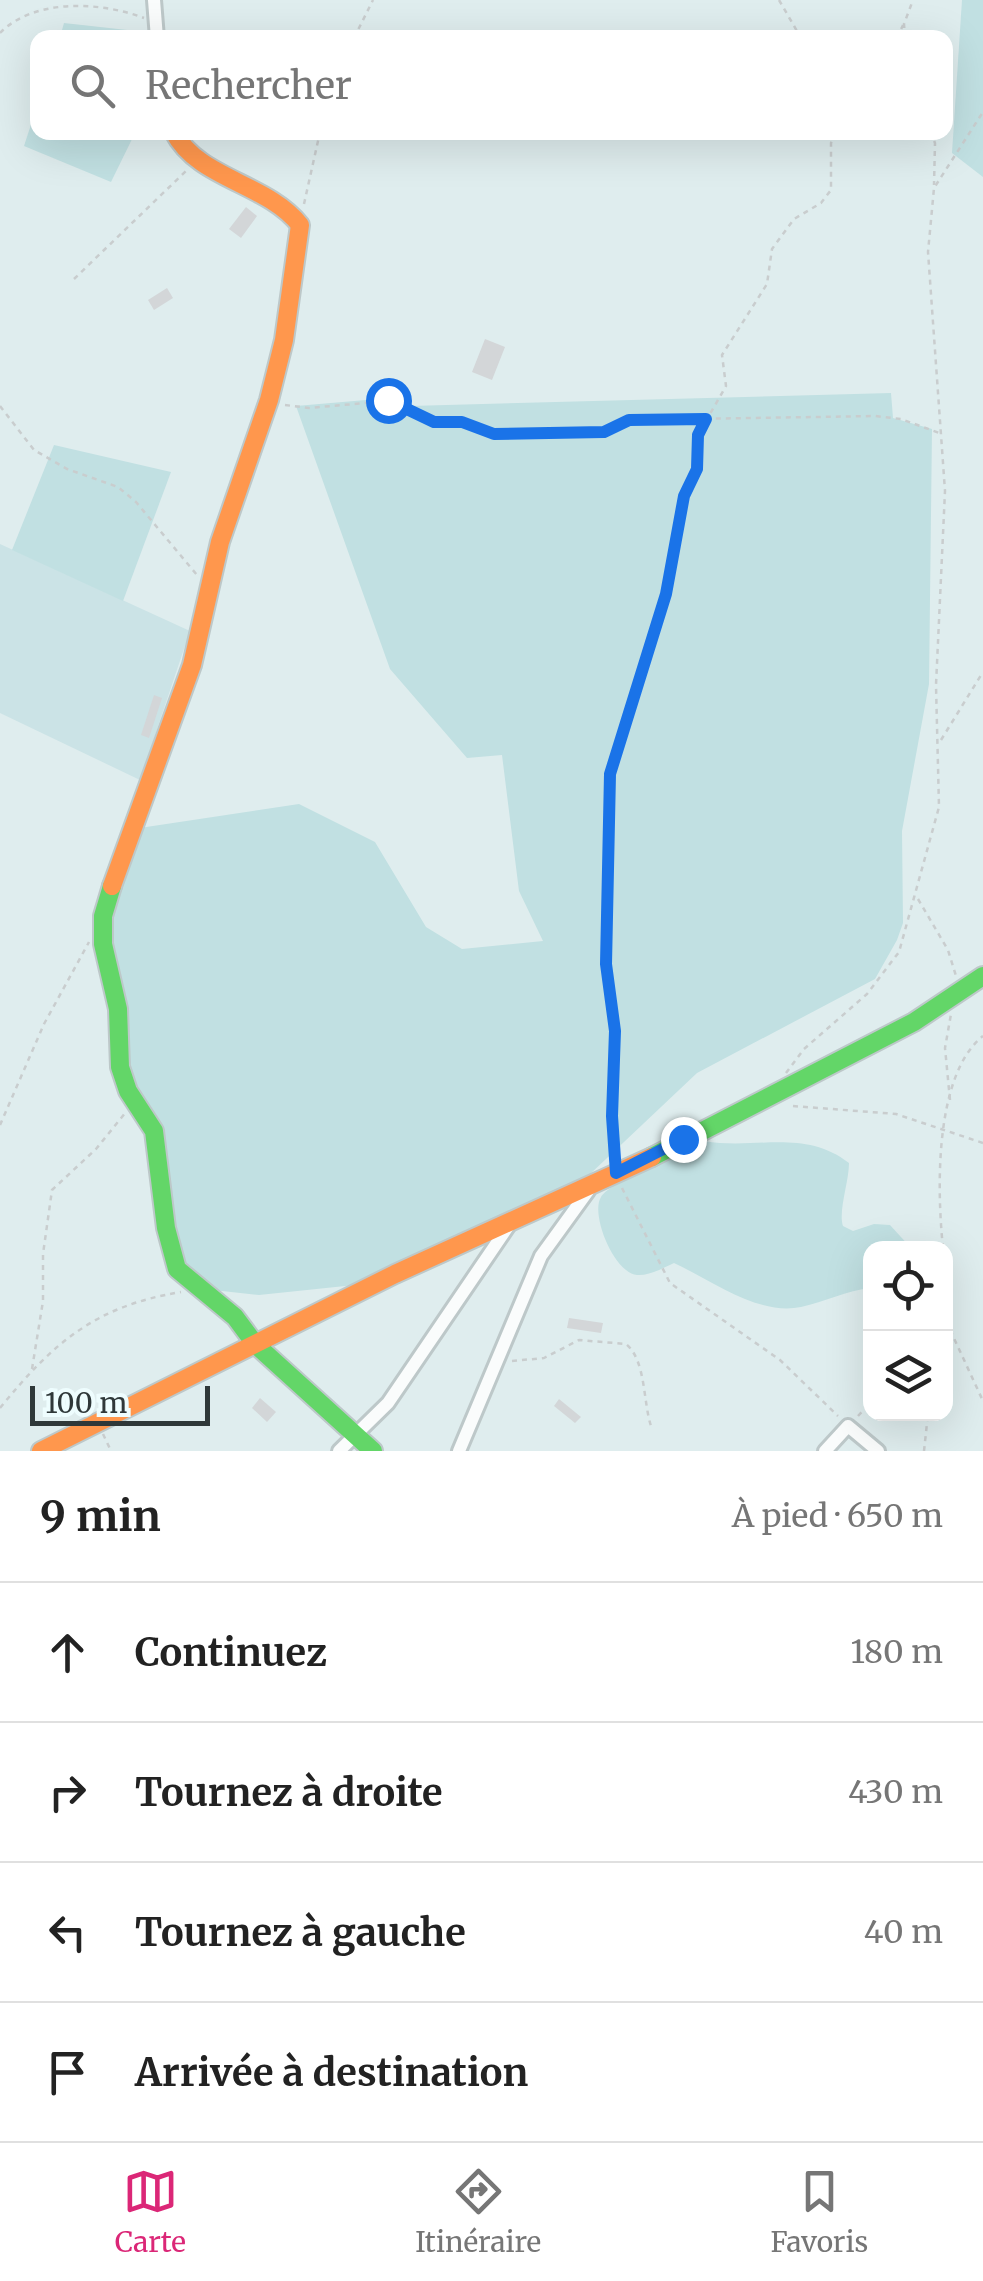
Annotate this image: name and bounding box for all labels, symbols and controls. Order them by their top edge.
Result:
search box [30,30,953,140]
icon: search [65,58,120,113]
text: Rechercher [145,62,352,109]
route start [366,378,412,424]
route end [661,1117,707,1163]
map controls [863,1241,953,1421]
button: locate [863,1241,953,1331]
button: layers [863,1331,953,1421]
scale bar [30,1381,210,1426]
text: 100 m [45,1385,127,1421]
text: 9 min [40,1490,161,1542]
text: À pied · 650 m [732,1496,943,1536]
icon: ahead [40,1625,95,1680]
text: Continuez [135,1629,327,1676]
text: 180 m [851,1632,943,1672]
icon: right [40,1765,95,1820]
text: Tournez à droite [135,1769,443,1816]
text: 430 m [848,1772,943,1812]
icon: left [40,1905,95,1960]
text: Tournez à gauche [135,1909,466,1956]
text: 40 m [864,1912,943,1952]
icon: arrive [40,2045,95,2100]
text: Arrivée à destination [135,2049,528,2096]
tab: Carte [115,2164,186,2260]
tab: Itinéraire [415,2164,541,2260]
tab: Favoris [770,2164,868,2260]

